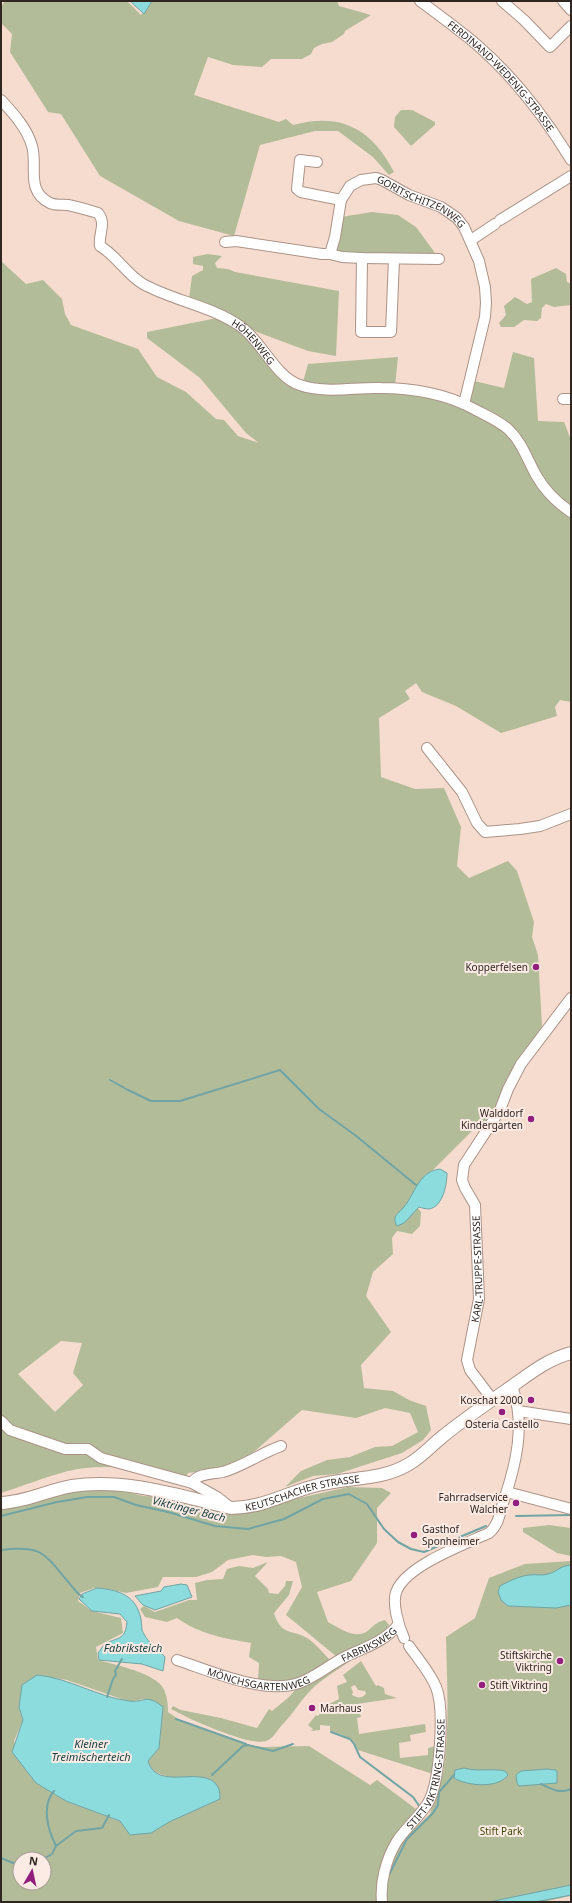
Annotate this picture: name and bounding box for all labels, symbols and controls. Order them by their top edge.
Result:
street label: FERDINAND-WEDENIG-STRASSE [445,17,558,134]
street label: GORITSCHITZENWEG [375,172,469,231]
street label: HÖHENWEG [229,315,278,367]
place label: Kopperfelsen [465,960,528,974]
marker: Kopperfelsen [531,962,541,972]
place label: Walddorf Kindergarten [461,1106,524,1132]
marker: Walddorf Kindergarten [526,1114,536,1124]
street label: KARL-TRUPPE-STRASSE [468,1215,486,1324]
place label: Koschat 2000 [460,1393,523,1407]
marker: Koschat 2000 [526,1395,536,1405]
marker: Osteria Castello [497,1407,507,1417]
place label: Osteria Castello [465,1417,539,1431]
street label: KEUTSCHACHER STRASSE [244,1472,360,1514]
place label: Fahrradservice Walcher [439,1490,508,1516]
water label: Viktringer Bach [151,1492,227,1525]
marker: Fahrradservice Walcher [511,1498,521,1508]
place label: Gasthof Sponheimer [422,1522,479,1548]
marker: Gasthof Sponheimer [409,1530,419,1540]
street label: FABRIKSWEG [338,1624,400,1665]
water label: Fabriksteich [104,1640,162,1655]
place label: Stiftskirche Viktring [500,1648,552,1674]
marker: Stiftskirche Viktring [555,1656,565,1666]
street label: MÖNCHSGARTENWEG [206,1664,312,1693]
place label: Stift Viktring [490,1678,548,1692]
marker: Stift Viktring [477,1680,487,1690]
place label: Marhaus [320,1701,362,1715]
marker: Marhaus [307,1703,317,1713]
street label: STIFT-VIKTRING-STRASSE [403,1719,448,1832]
water label: Kleiner Treimischerteich [51,1736,131,1764]
park label: Stift Park [480,1824,523,1838]
north arrow [12,1851,52,1891]
text: N [28,1853,39,1869]

